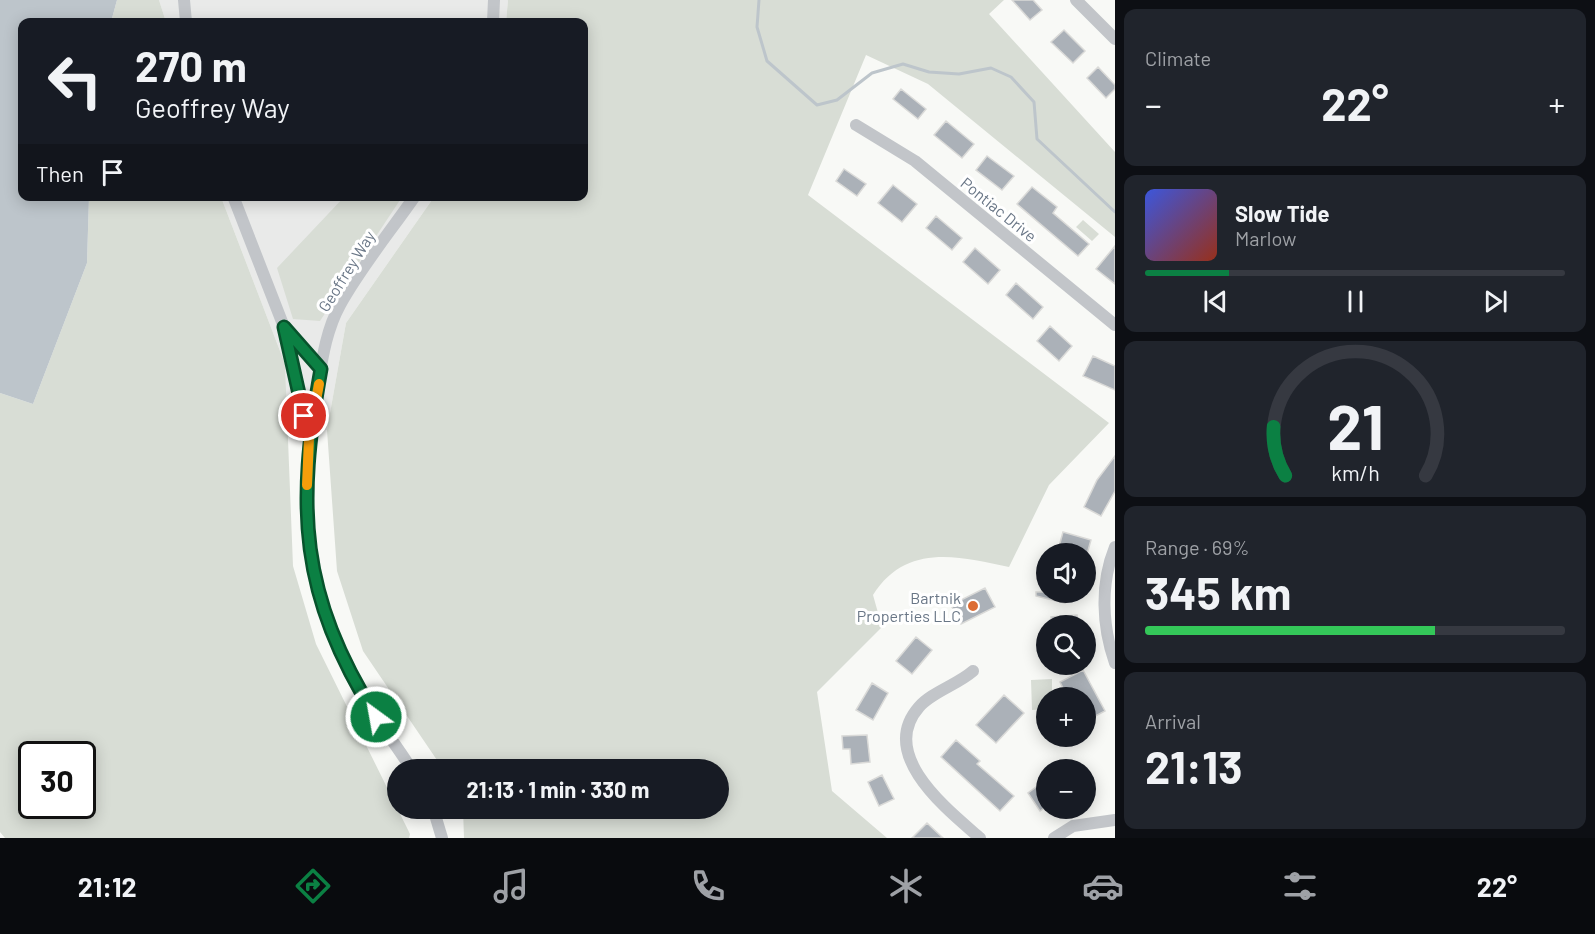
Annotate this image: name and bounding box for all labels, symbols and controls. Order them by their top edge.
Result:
text: 270 m [135,40,247,90]
icon: left [36,42,114,120]
text: Climate [1145,46,1211,70]
text: 22° [1321,76,1389,130]
text: − [1145,84,1162,124]
text: + [1548,84,1565,124]
text: Geoffrey Way [135,91,290,123]
icon: arrive [96,156,129,189]
text: Then [36,160,84,186]
street label: Pontiac Drive [957,173,1041,245]
text: Slow Tide [1235,200,1330,226]
text: Marlow [1235,226,1296,250]
street label: Geoffrey Way [314,227,379,315]
icon: previous [1199,285,1232,318]
icon: pause [1339,285,1372,318]
icon: next [1479,285,1512,318]
text: 21 [1327,388,1383,462]
pin [278,390,329,441]
icon: arrive [287,399,320,432]
text: km/h [1331,460,1379,485]
text: Range · 69% [1145,535,1249,559]
map controls [1036,543,1096,819]
button: sound [1036,543,1096,603]
text: 345 km [1145,565,1291,619]
place label: Bartnik Properties LLC [857,588,961,625]
marker: Bartnik Properties LLC [966,599,980,613]
button: search [1036,615,1096,675]
position arrow [344,685,408,749]
button: + [1036,687,1096,747]
text: Arrival [1145,709,1201,733]
text: 21:13 [1145,739,1242,793]
speed limit sign: 30 [18,741,96,819]
button: − [1036,759,1096,819]
text: 21:13 · 1 min · 330 m [467,776,649,802]
icon: directions [292,865,334,907]
icon: music [490,865,532,907]
icon: phone [687,865,729,907]
icon: climate [885,865,927,907]
icon: car [1082,865,1124,907]
icon: filters [1279,865,1321,907]
text: 21:12 [78,870,137,902]
text: 22° [1477,870,1517,902]

